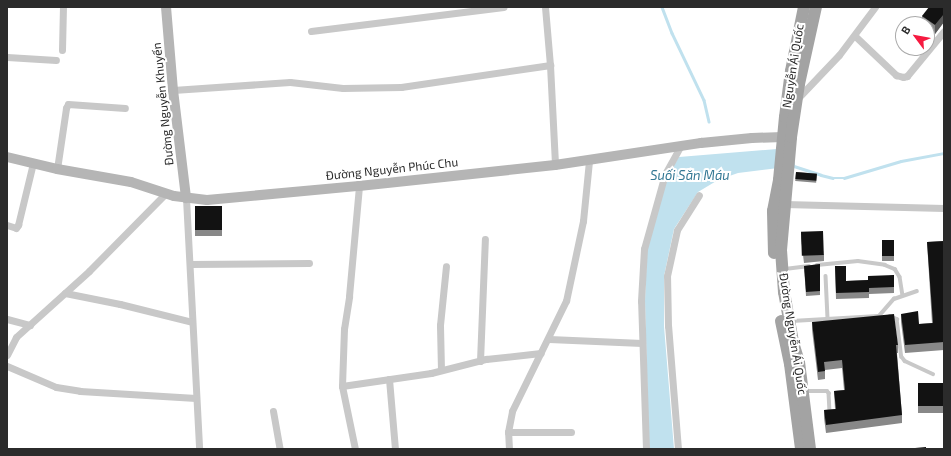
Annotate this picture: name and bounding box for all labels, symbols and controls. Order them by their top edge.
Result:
north arrow [895,16,935,56]
street label: Nguyễn Ái Quốc [779,23,807,109]
text: B [898,23,913,36]
street label: Đường Nguyễn Khuyến [149,42,177,166]
street label: Đường Nguyễn Phúc Chu [325,155,459,183]
water label: Suối Săn Máu [650,167,730,183]
street label: Đường Nguyễn Ái Quốc [776,272,810,396]

